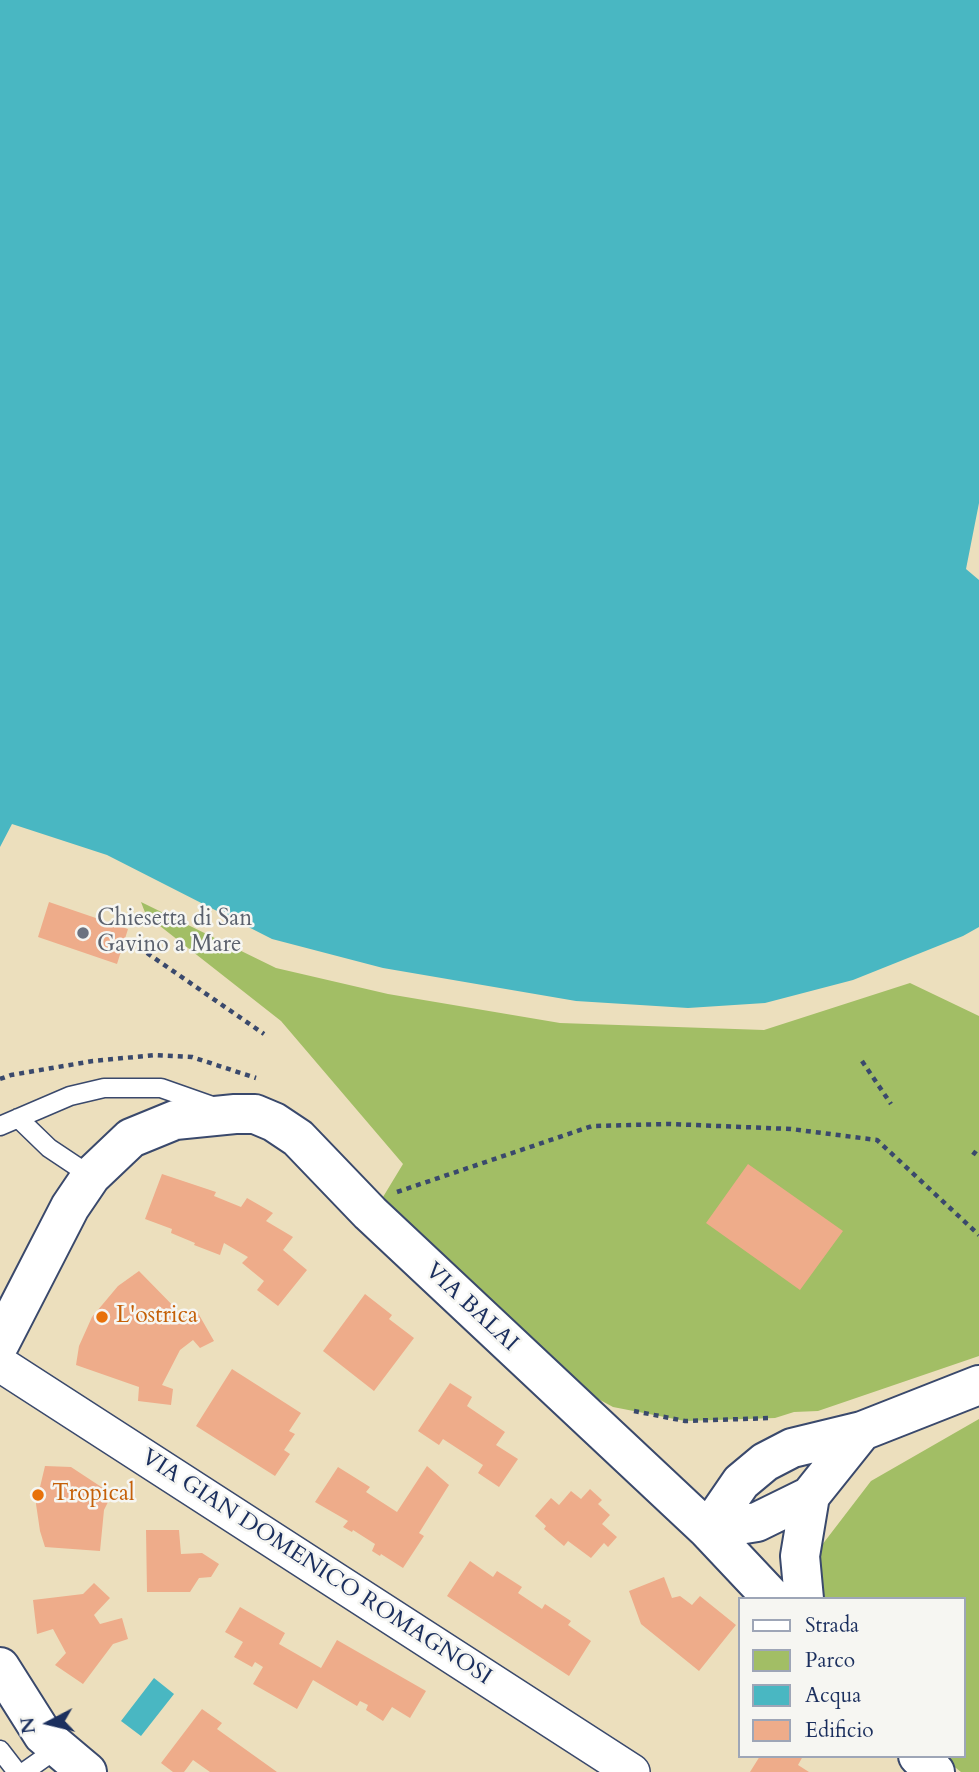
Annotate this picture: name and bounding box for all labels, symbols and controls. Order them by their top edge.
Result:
place label: Chiesetta di San Gavino a Mare [97,906,252,960]
marker: Chiesetta di San Gavino a Mare [75,925,91,941]
street label: VIA BALAI [419,1258,523,1358]
place label: L'ostrica [116,1303,198,1331]
marker: L'ostrica [94,1309,110,1325]
street label: VIA GIAN DOMENICO ROMAGNOSI [136,1444,496,1692]
place label: Tropical [52,1481,135,1509]
marker: Tropical [30,1487,46,1503]
legend [738,1597,965,1758]
text: Strada [805,1611,859,1640]
text: Parco [805,1646,855,1675]
text: Acqua [805,1681,861,1710]
north arrow [14,1688,84,1758]
text: N [14,1716,42,1735]
text: Edificio [805,1716,874,1745]

